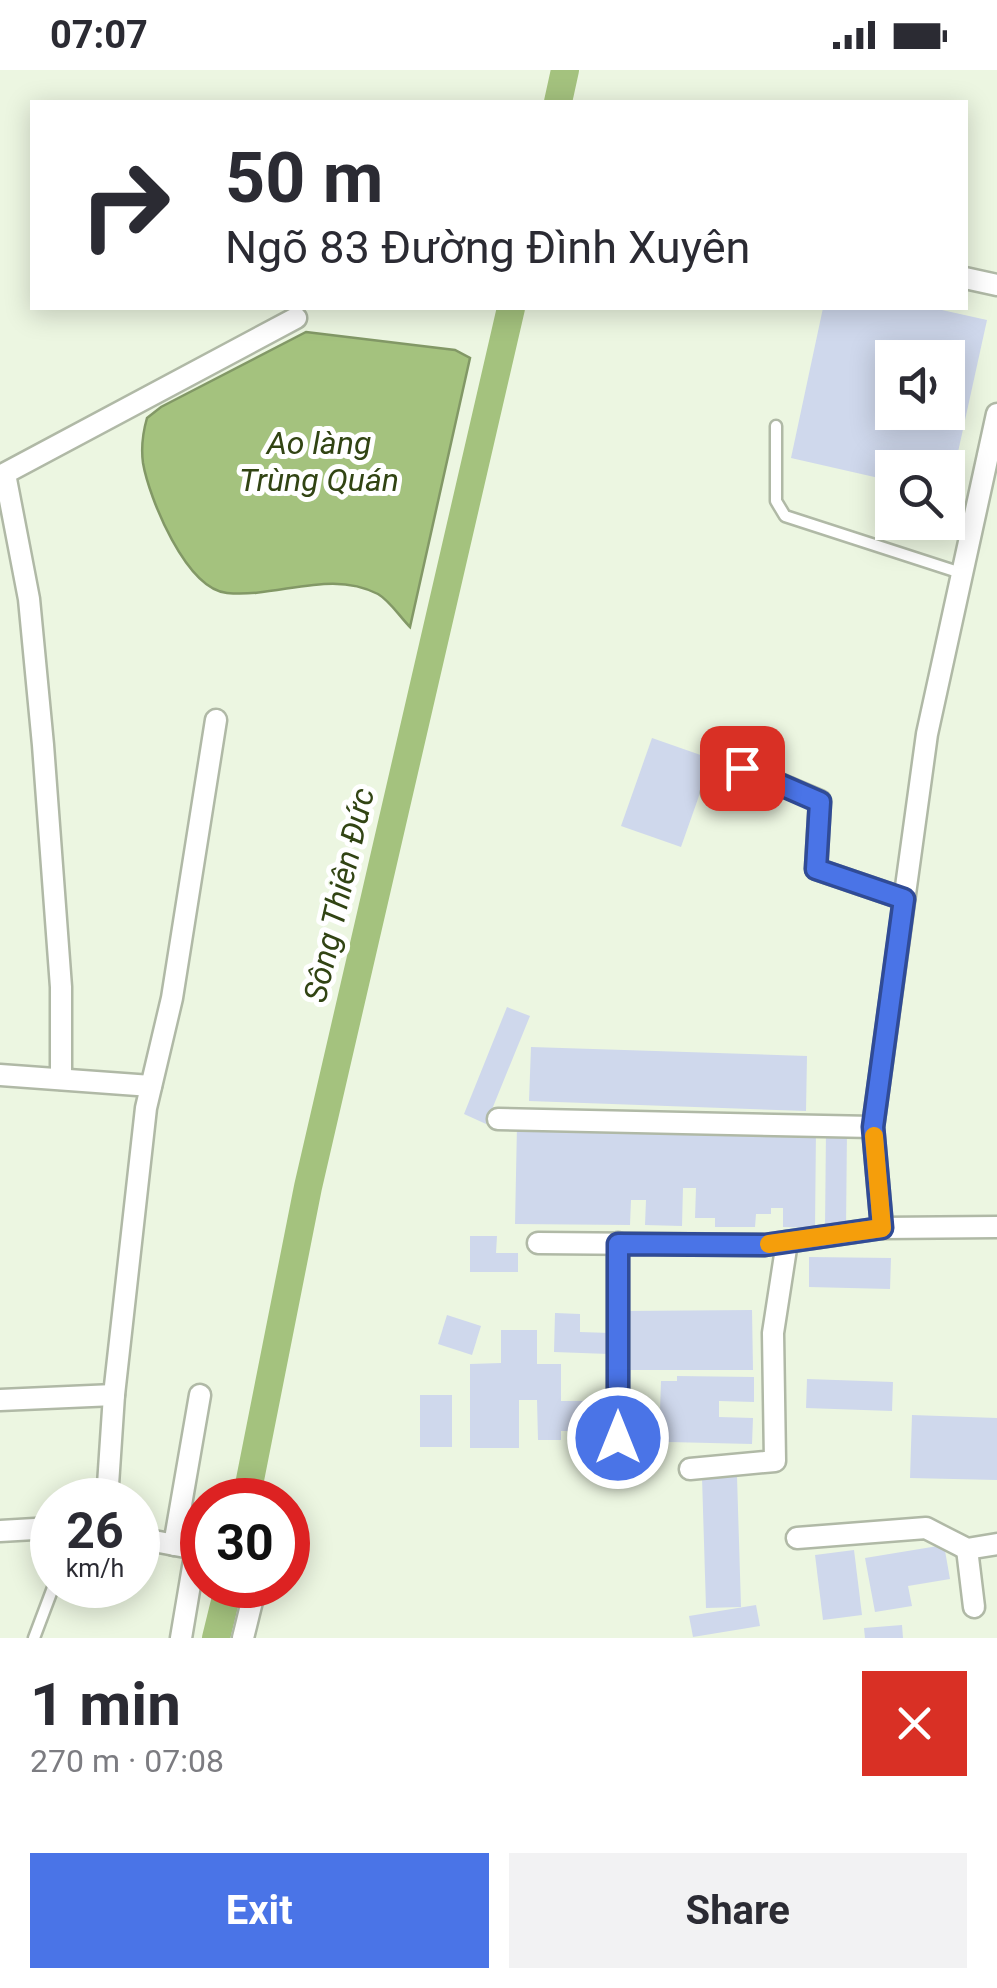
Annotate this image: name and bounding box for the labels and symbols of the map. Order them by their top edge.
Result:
water label: Ao làng Trùng Quán [239,424,399,499]
pin [700,726,785,811]
water label: Sông Thiên Đức [296,784,382,1006]
position arrow [566,1386,670,1490]
speed limit sign: 30 [180,1478,310,1608]

